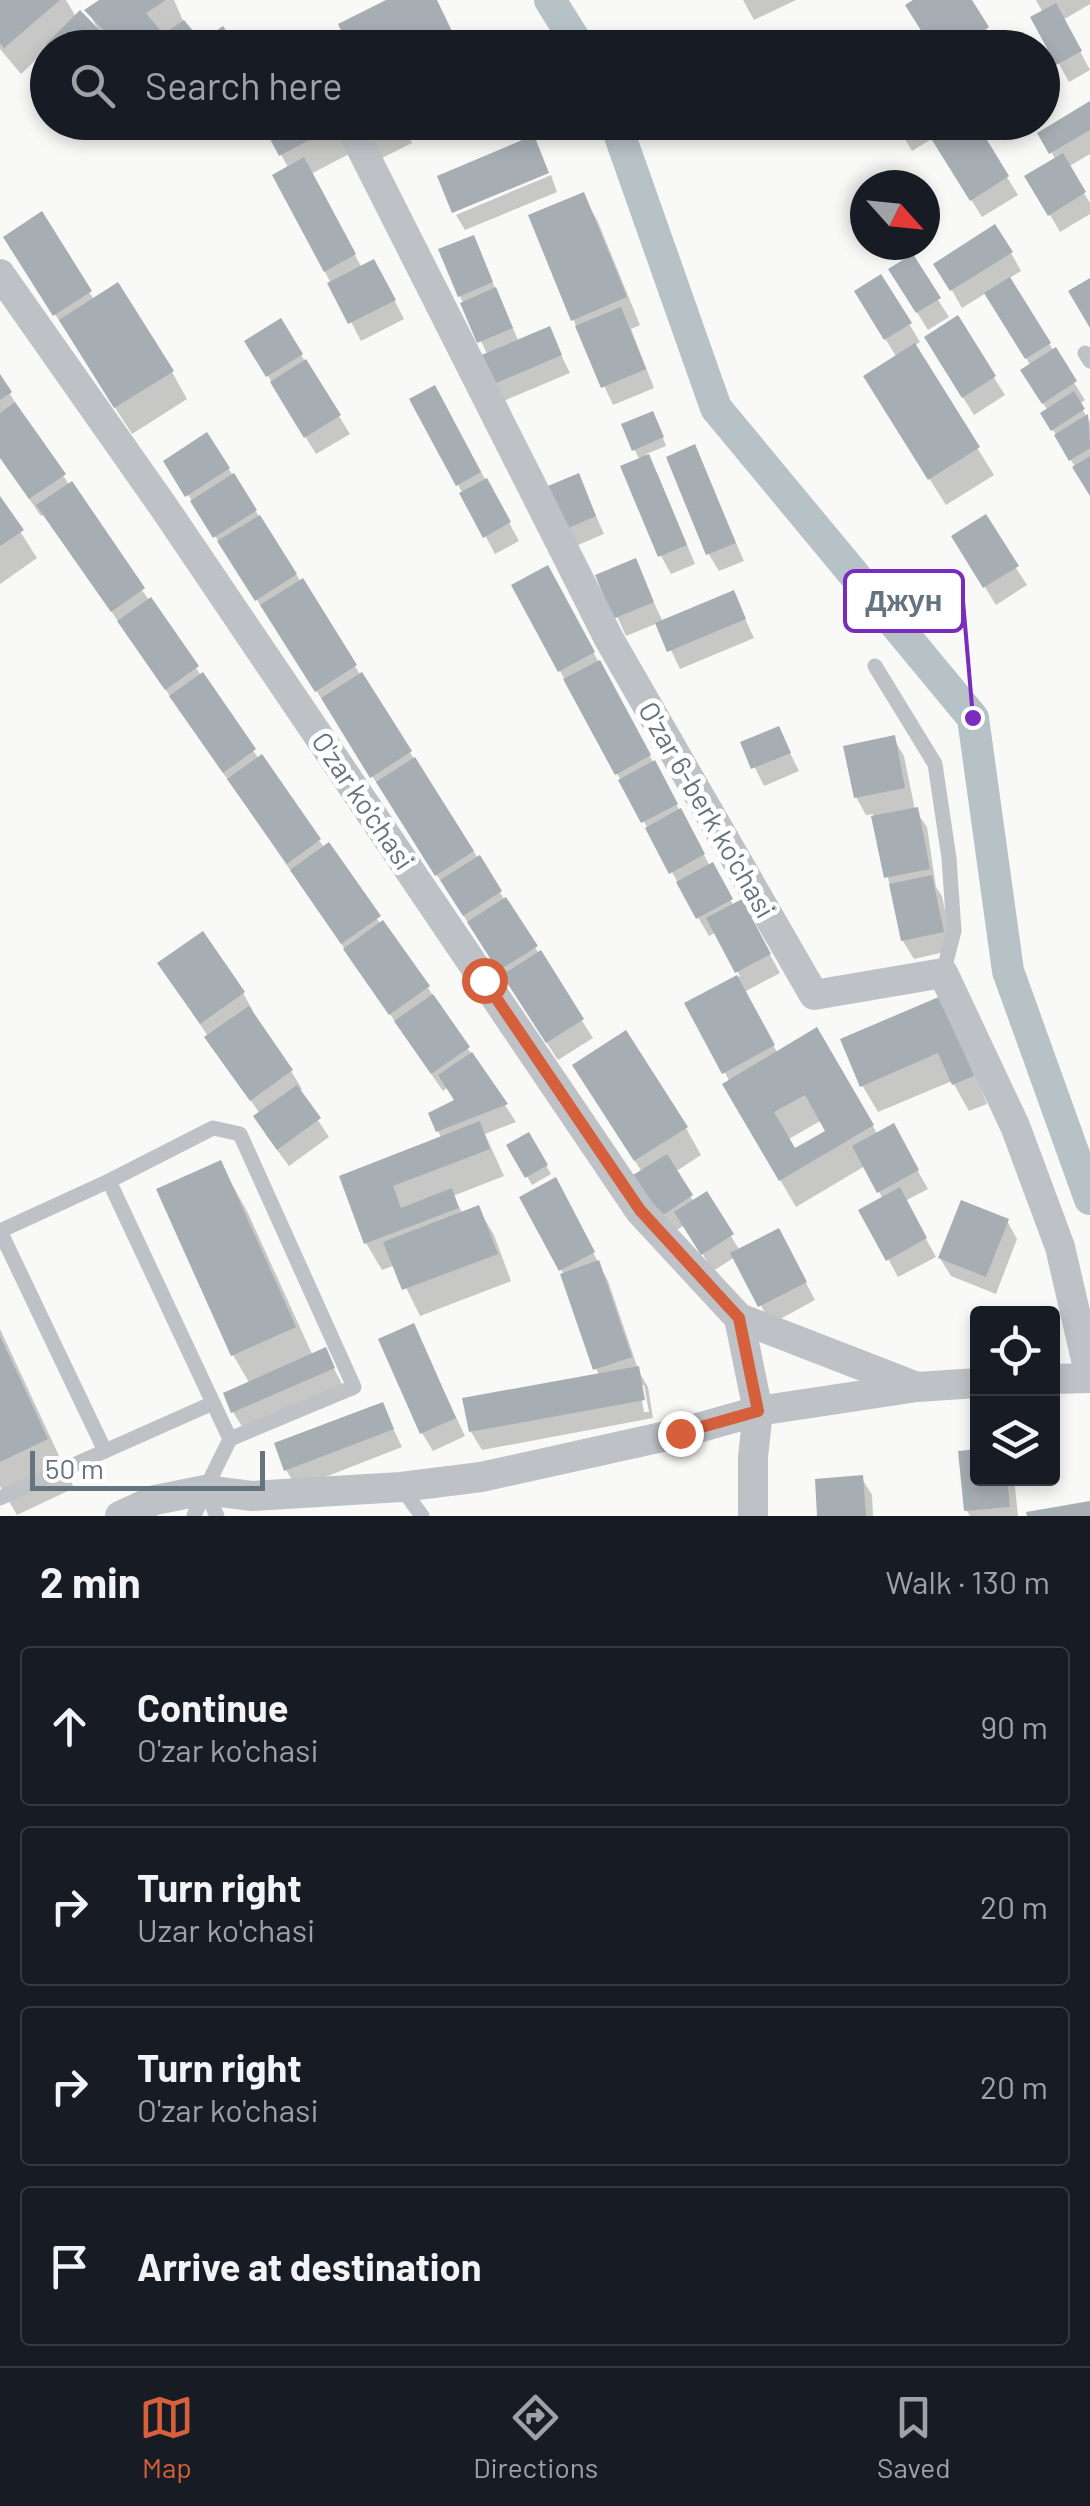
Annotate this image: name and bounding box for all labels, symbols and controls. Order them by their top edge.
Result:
search box [30,30,1060,140]
icon: search [65,58,120,113]
text: Search here [145,62,343,108]
north arrow [850,170,940,260]
callout: Джун [845,571,963,631]
text: Джун [865,581,943,617]
street label: O'zar 6-berk ko'chasi [632,695,784,924]
street label: O'zar ko'chasi [305,725,422,876]
route start [462,958,508,1004]
map controls [970,1306,1060,1486]
button: locate [970,1306,1060,1396]
button: layers [970,1396,1060,1486]
route end [658,1411,704,1457]
scale bar [30,1446,265,1490]
text: 50 m [45,1451,104,1485]
text: 2 min [40,1556,141,1606]
text: Walk · 130 m [886,1562,1050,1600]
text: Continue [137,1684,288,1730]
icon: ahead [42,1699,97,1754]
text: 90 m [980,1707,1048,1745]
text: O'zar ko'chasi [137,1730,319,1768]
text: Turn right [137,1864,302,1910]
icon: right [42,1879,97,1934]
text: 20 m [980,1887,1048,1925]
text: Uzar ko'chasi [137,1910,315,1948]
text: Turn right [137,2044,302,2090]
icon: right [42,2059,97,2114]
text: 20 m [980,2067,1048,2105]
text: O'zar ko'chasi [137,2090,319,2128]
icon: arrive [42,2239,97,2294]
text: Arrive at destination [137,2243,482,2289]
tab: Map [139,2390,194,2484]
tab: Directions [473,2390,598,2484]
tab: Saved [877,2390,951,2484]

